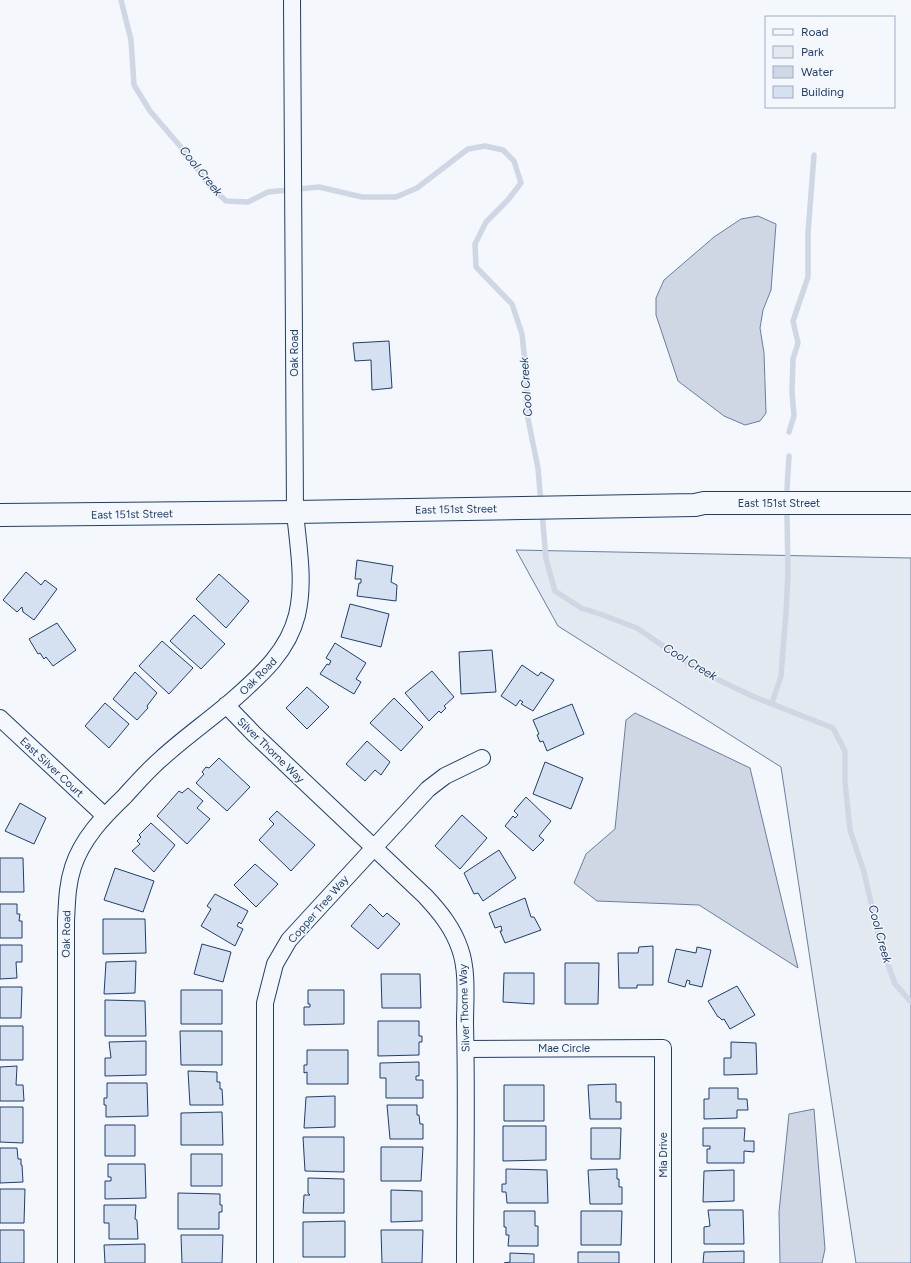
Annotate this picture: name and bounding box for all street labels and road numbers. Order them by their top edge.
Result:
street label: Oak Road [288,329,301,377]
street label: East 151st Street [738,497,820,510]
street label: East 151st Street [415,502,497,517]
street label: East 151st Street [91,507,173,522]
street label: Oak Road [237,655,280,698]
street label: Silver Thorne Way [234,715,307,786]
street label: East Silver Court [17,735,86,800]
street label: Copper Tree Way [286,873,351,946]
street label: Oak Road [60,910,73,958]
street label: Silver Thorne Way [456,963,473,1052]
street label: Mae Circle [538,1042,590,1055]
street label: Mia Drive [657,1132,670,1178]

